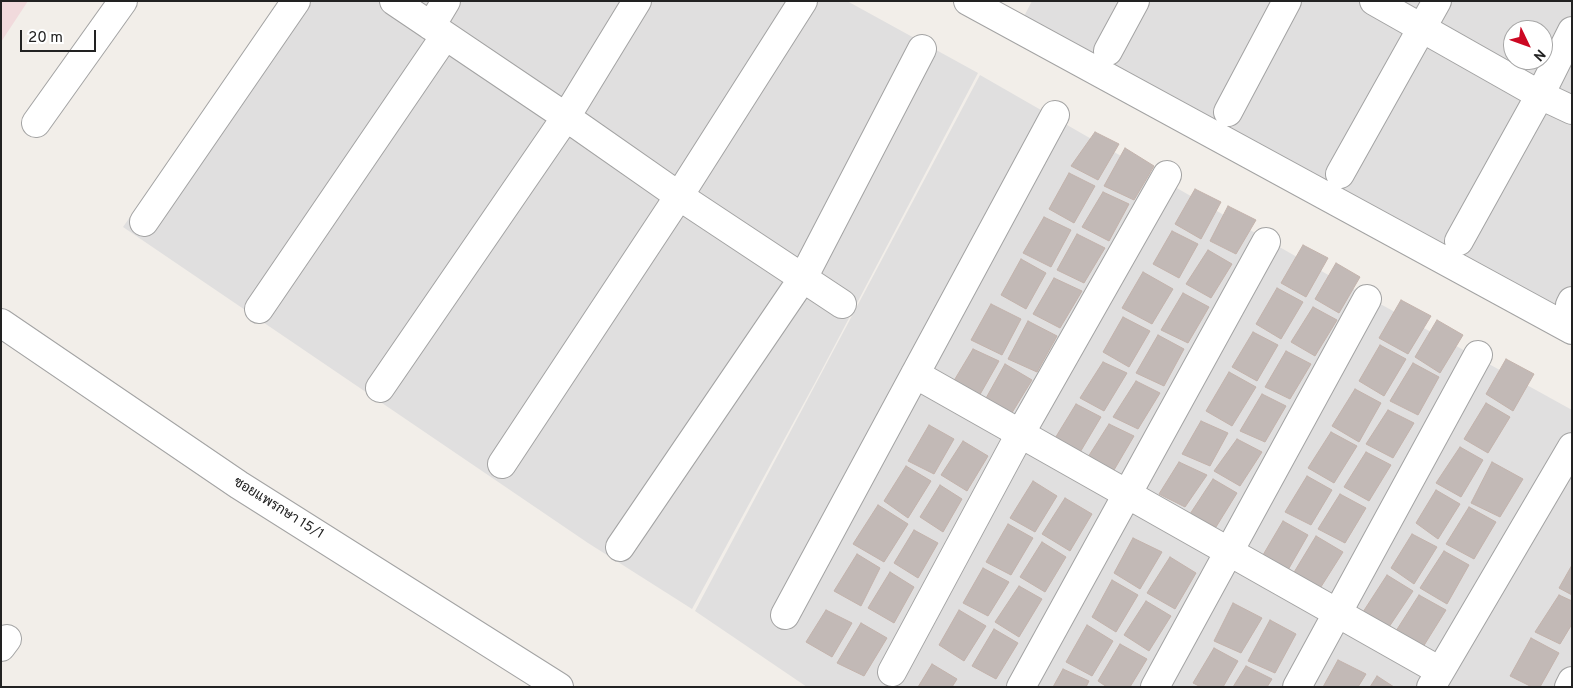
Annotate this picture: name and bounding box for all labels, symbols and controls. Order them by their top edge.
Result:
scale bar [22,20,99,52]
north arrow [1503,20,1553,70]
text: 20 m [28,29,63,48]
text: N [1529,45,1548,64]
street label: ซอยแพรกษา 15/1 [230,474,326,544]

